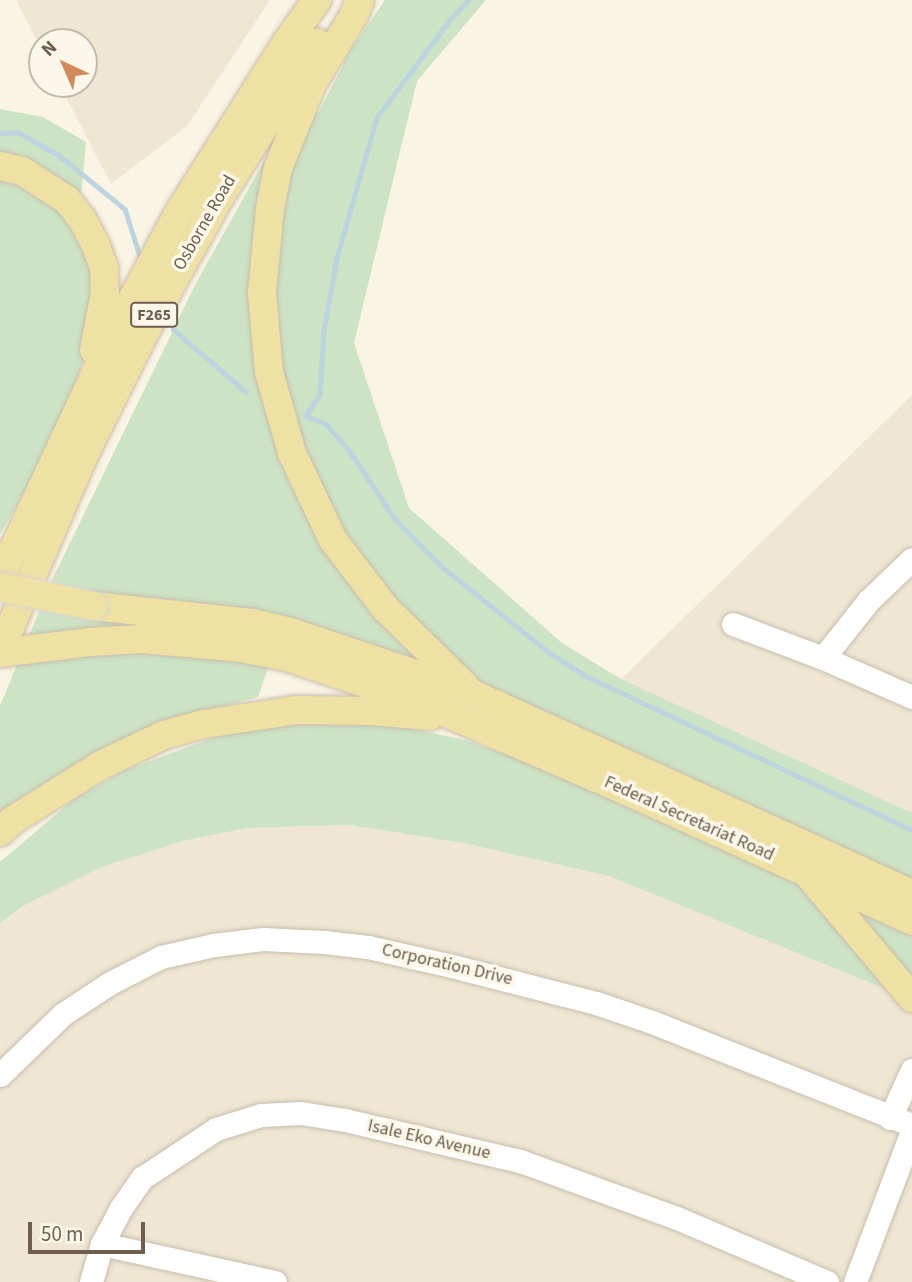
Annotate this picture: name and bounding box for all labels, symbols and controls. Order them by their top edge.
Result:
north arrow [28,28,98,98]
text: N [36,35,63,63]
street label: Osborne Road [169,172,241,274]
road number: F265 [130,302,178,328]
street label: Federal Secretariat Road [601,772,777,866]
street label: Corporation Drive [380,939,514,991]
street label: Isale Eko Avenue [365,1115,493,1165]
scale bar [32,1208,149,1252]
text: 50 m [41,1219,83,1249]

